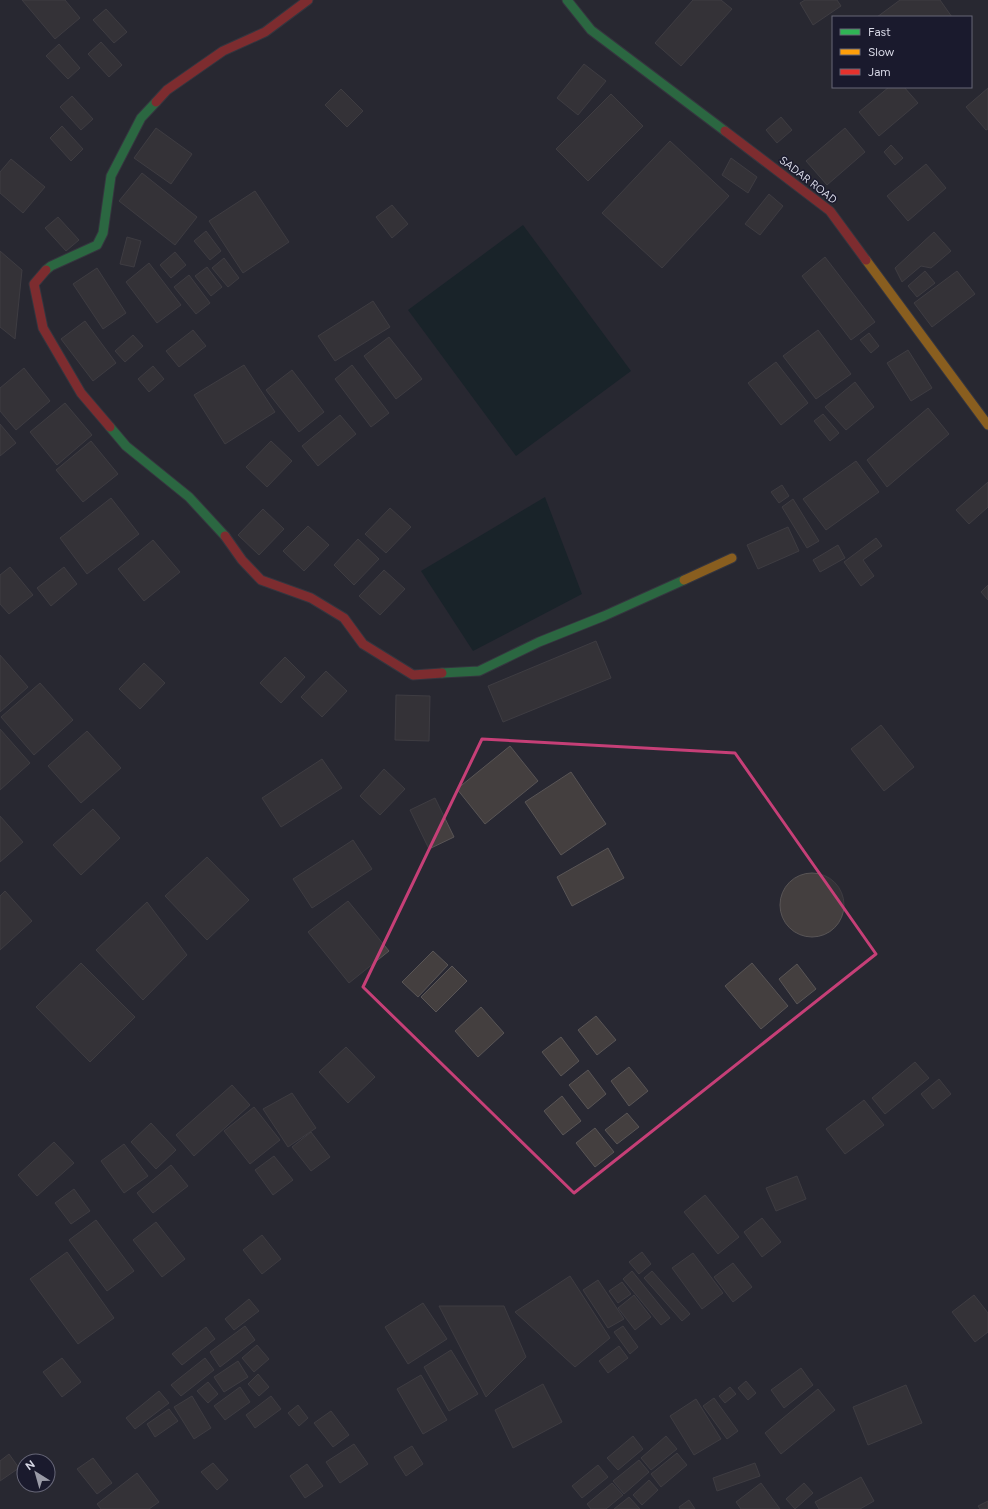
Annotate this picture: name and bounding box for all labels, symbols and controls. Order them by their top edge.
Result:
legend [832,16,972,88]
text: Fast [868,25,891,39]
text: Slow [868,45,895,59]
text: Jam [868,65,891,79]
street label: SADAR ROAD [777,154,840,207]
north arrow [16,1453,56,1493]
text: N [23,1458,38,1473]

